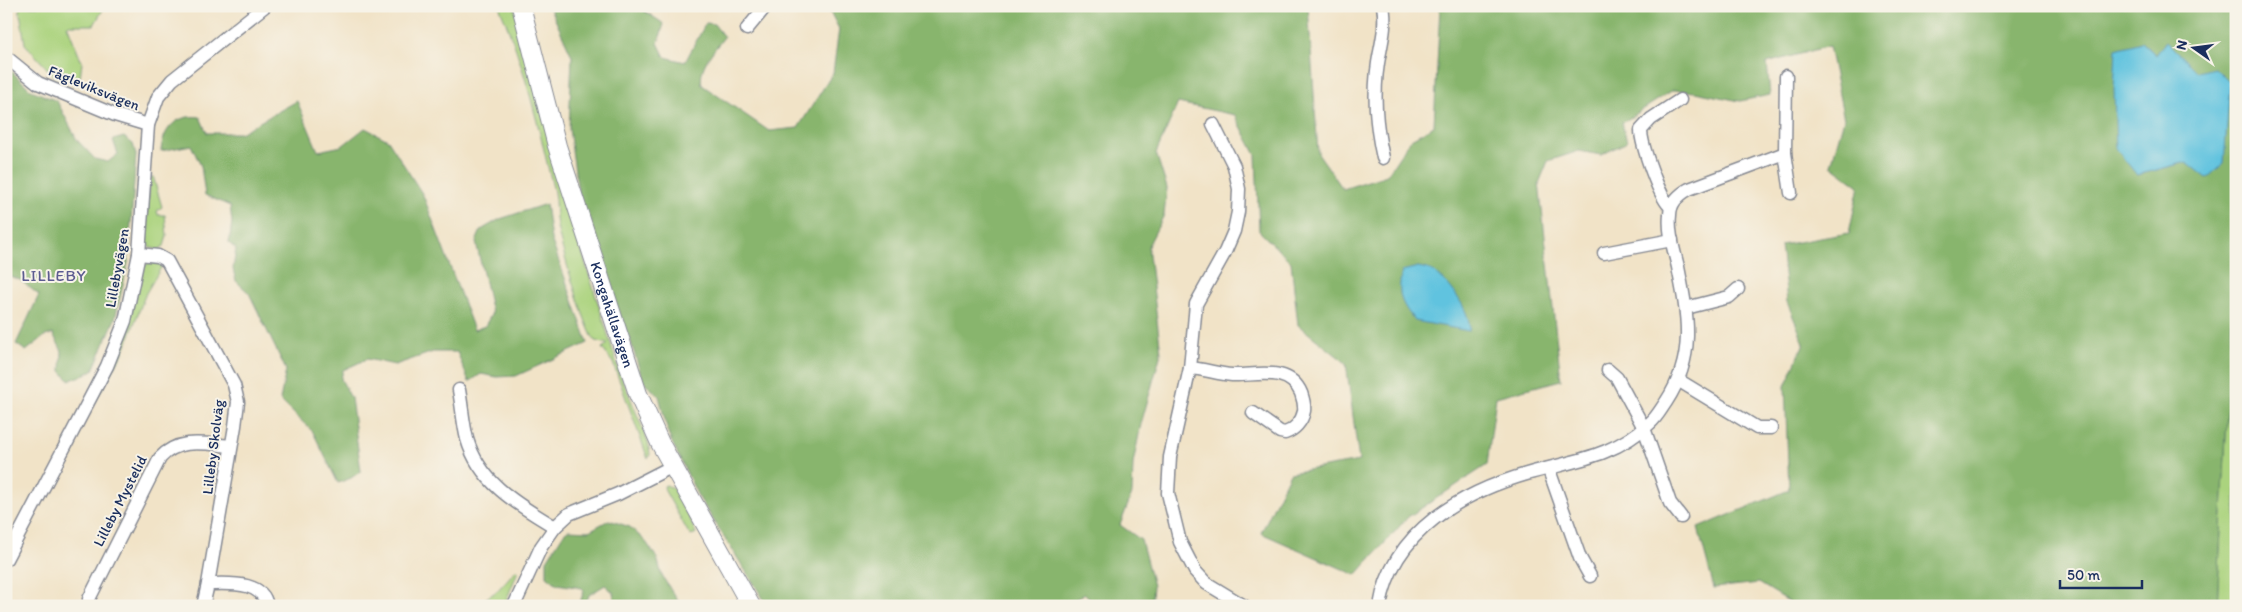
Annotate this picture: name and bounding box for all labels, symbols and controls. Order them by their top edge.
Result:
north arrow [2170,22,2220,72]
text: N [2172,38,2191,52]
street label: Fågleviksvägen [46,61,142,115]
street label: Lillebyvägen [101,226,133,309]
street label: Kongahällavägen [586,259,638,370]
district label: LILLEBY [21,266,87,285]
street label: Lilleby Skolväg [198,398,228,496]
street label: Lilleby Mystelid [89,452,151,550]
scale bar [2060,557,2142,589]
text: 50 m [2067,566,2100,584]

